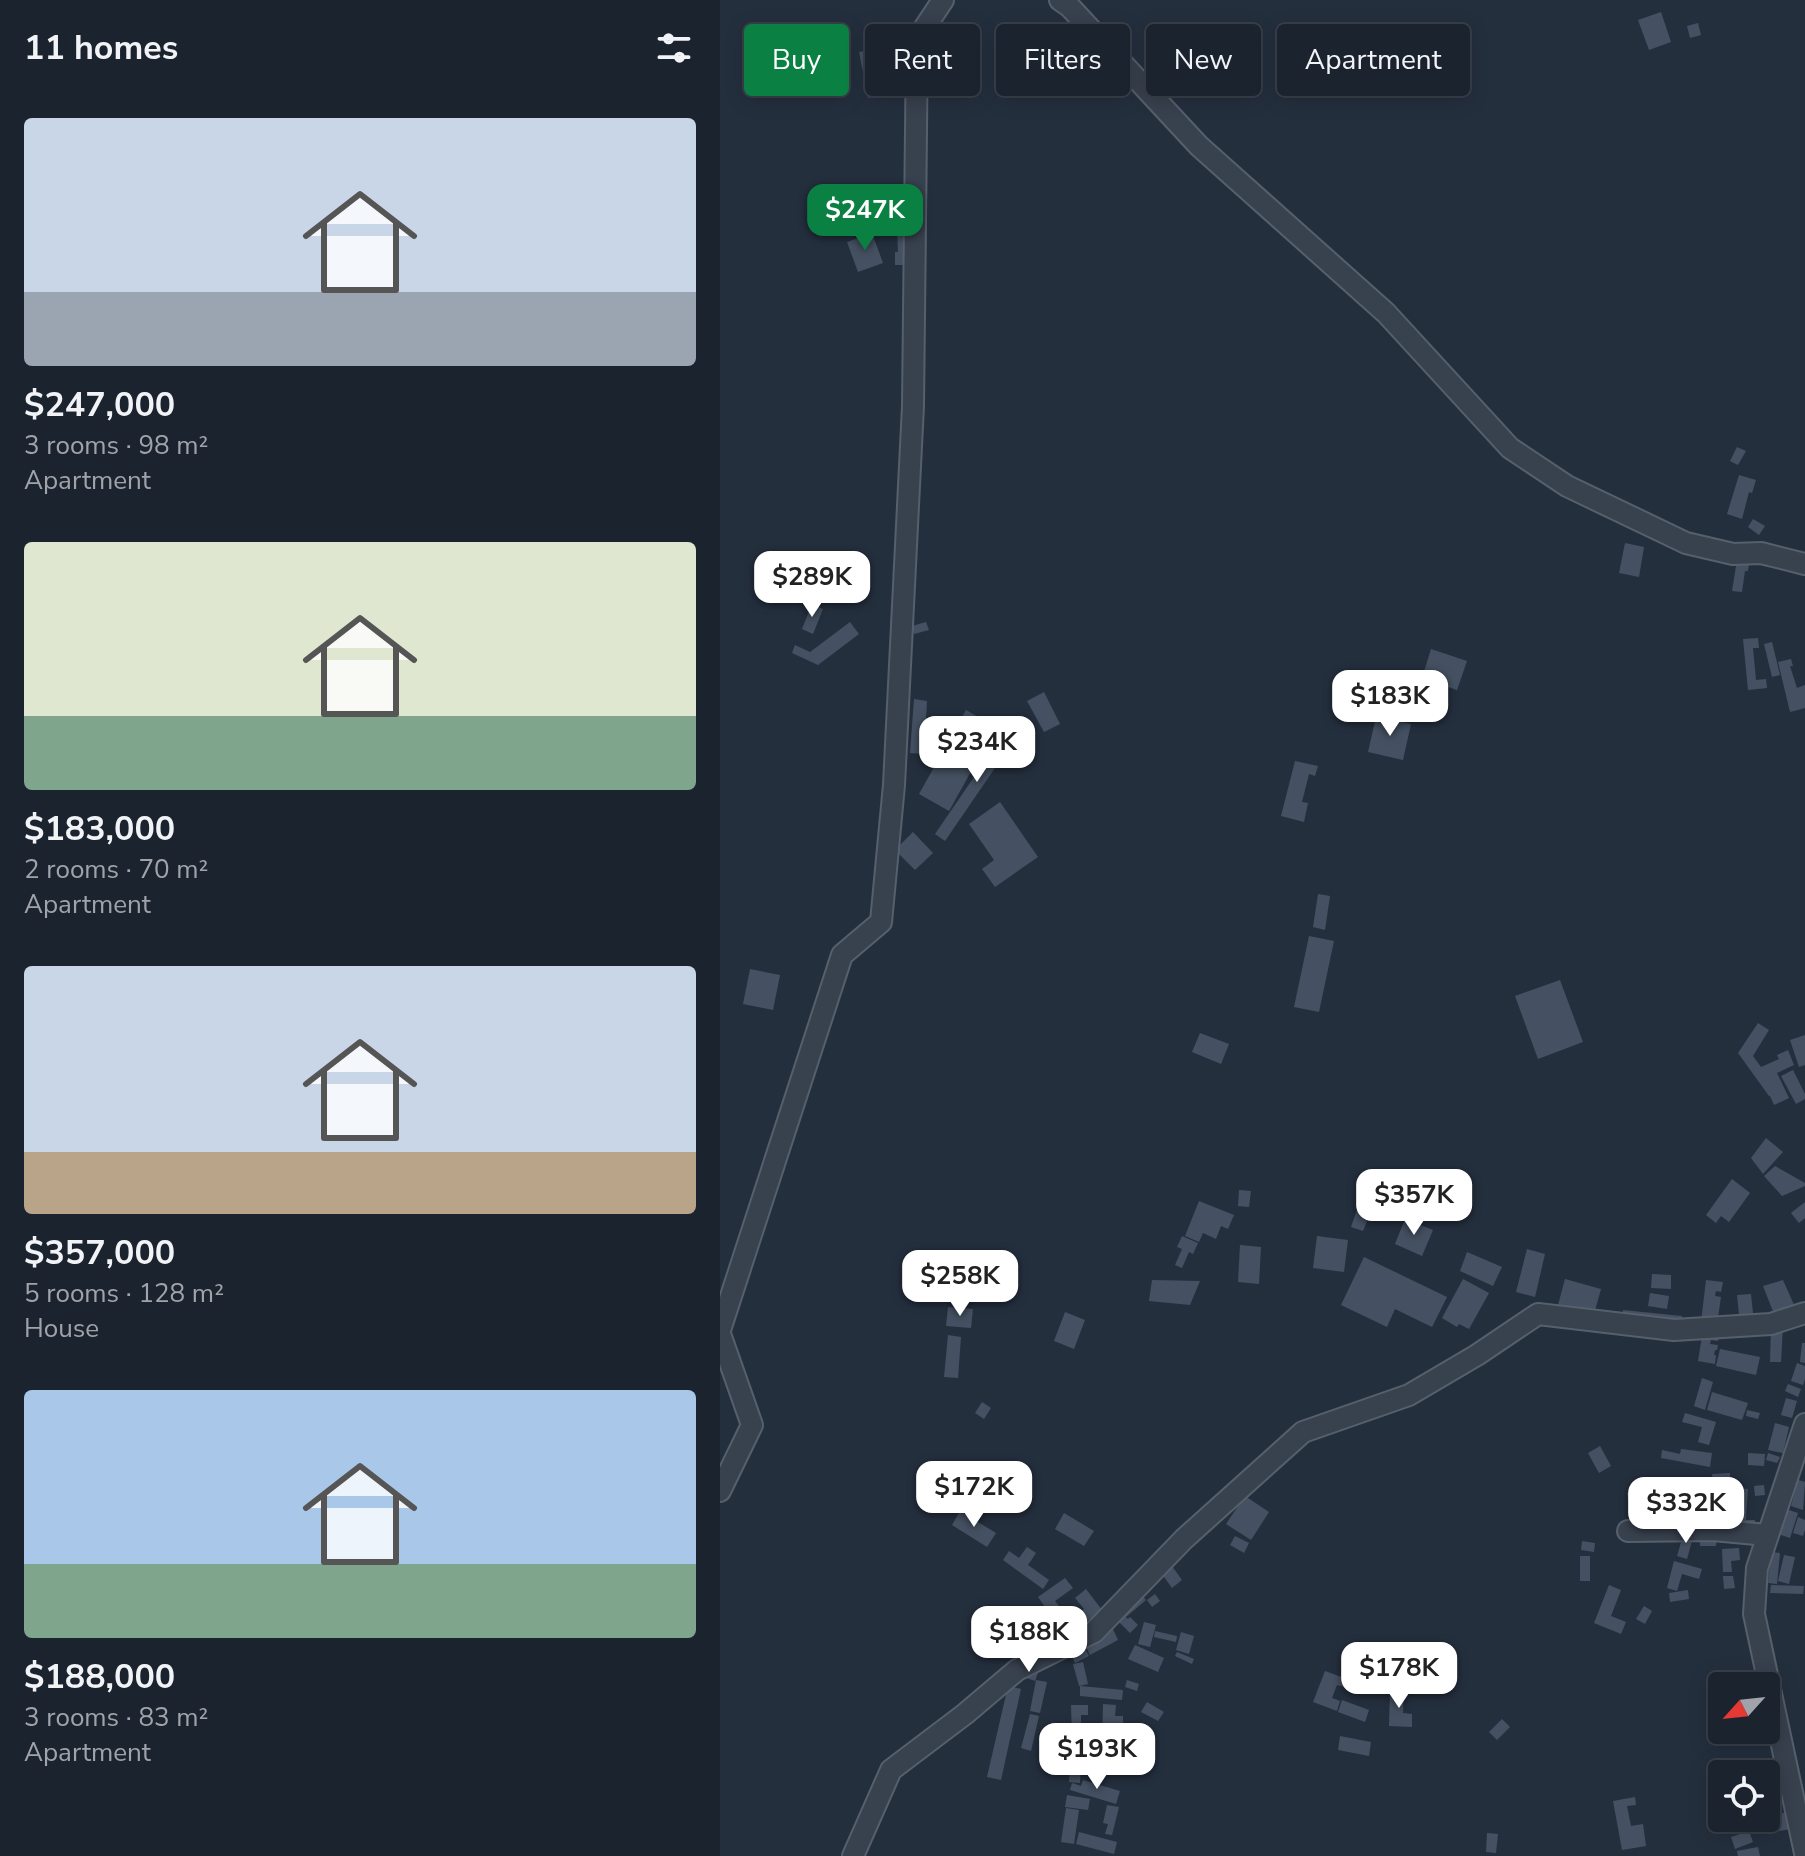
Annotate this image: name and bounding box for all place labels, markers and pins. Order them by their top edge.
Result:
pin: $247K [809,184,921,252]
pin: $289K [756,551,868,619]
pin: $183K [1334,670,1446,738]
pin: $234K [921,716,1033,784]
pin: $357K [1358,1169,1470,1237]
pin: $258K [904,1250,1016,1318]
pin: $172K [918,1461,1030,1529]
pin: $332K [1630,1477,1742,1545]
pin: $188K [973,1606,1085,1674]
pin: $178K [1343,1642,1455,1710]
pin: $193K [1041,1723,1153,1791]

